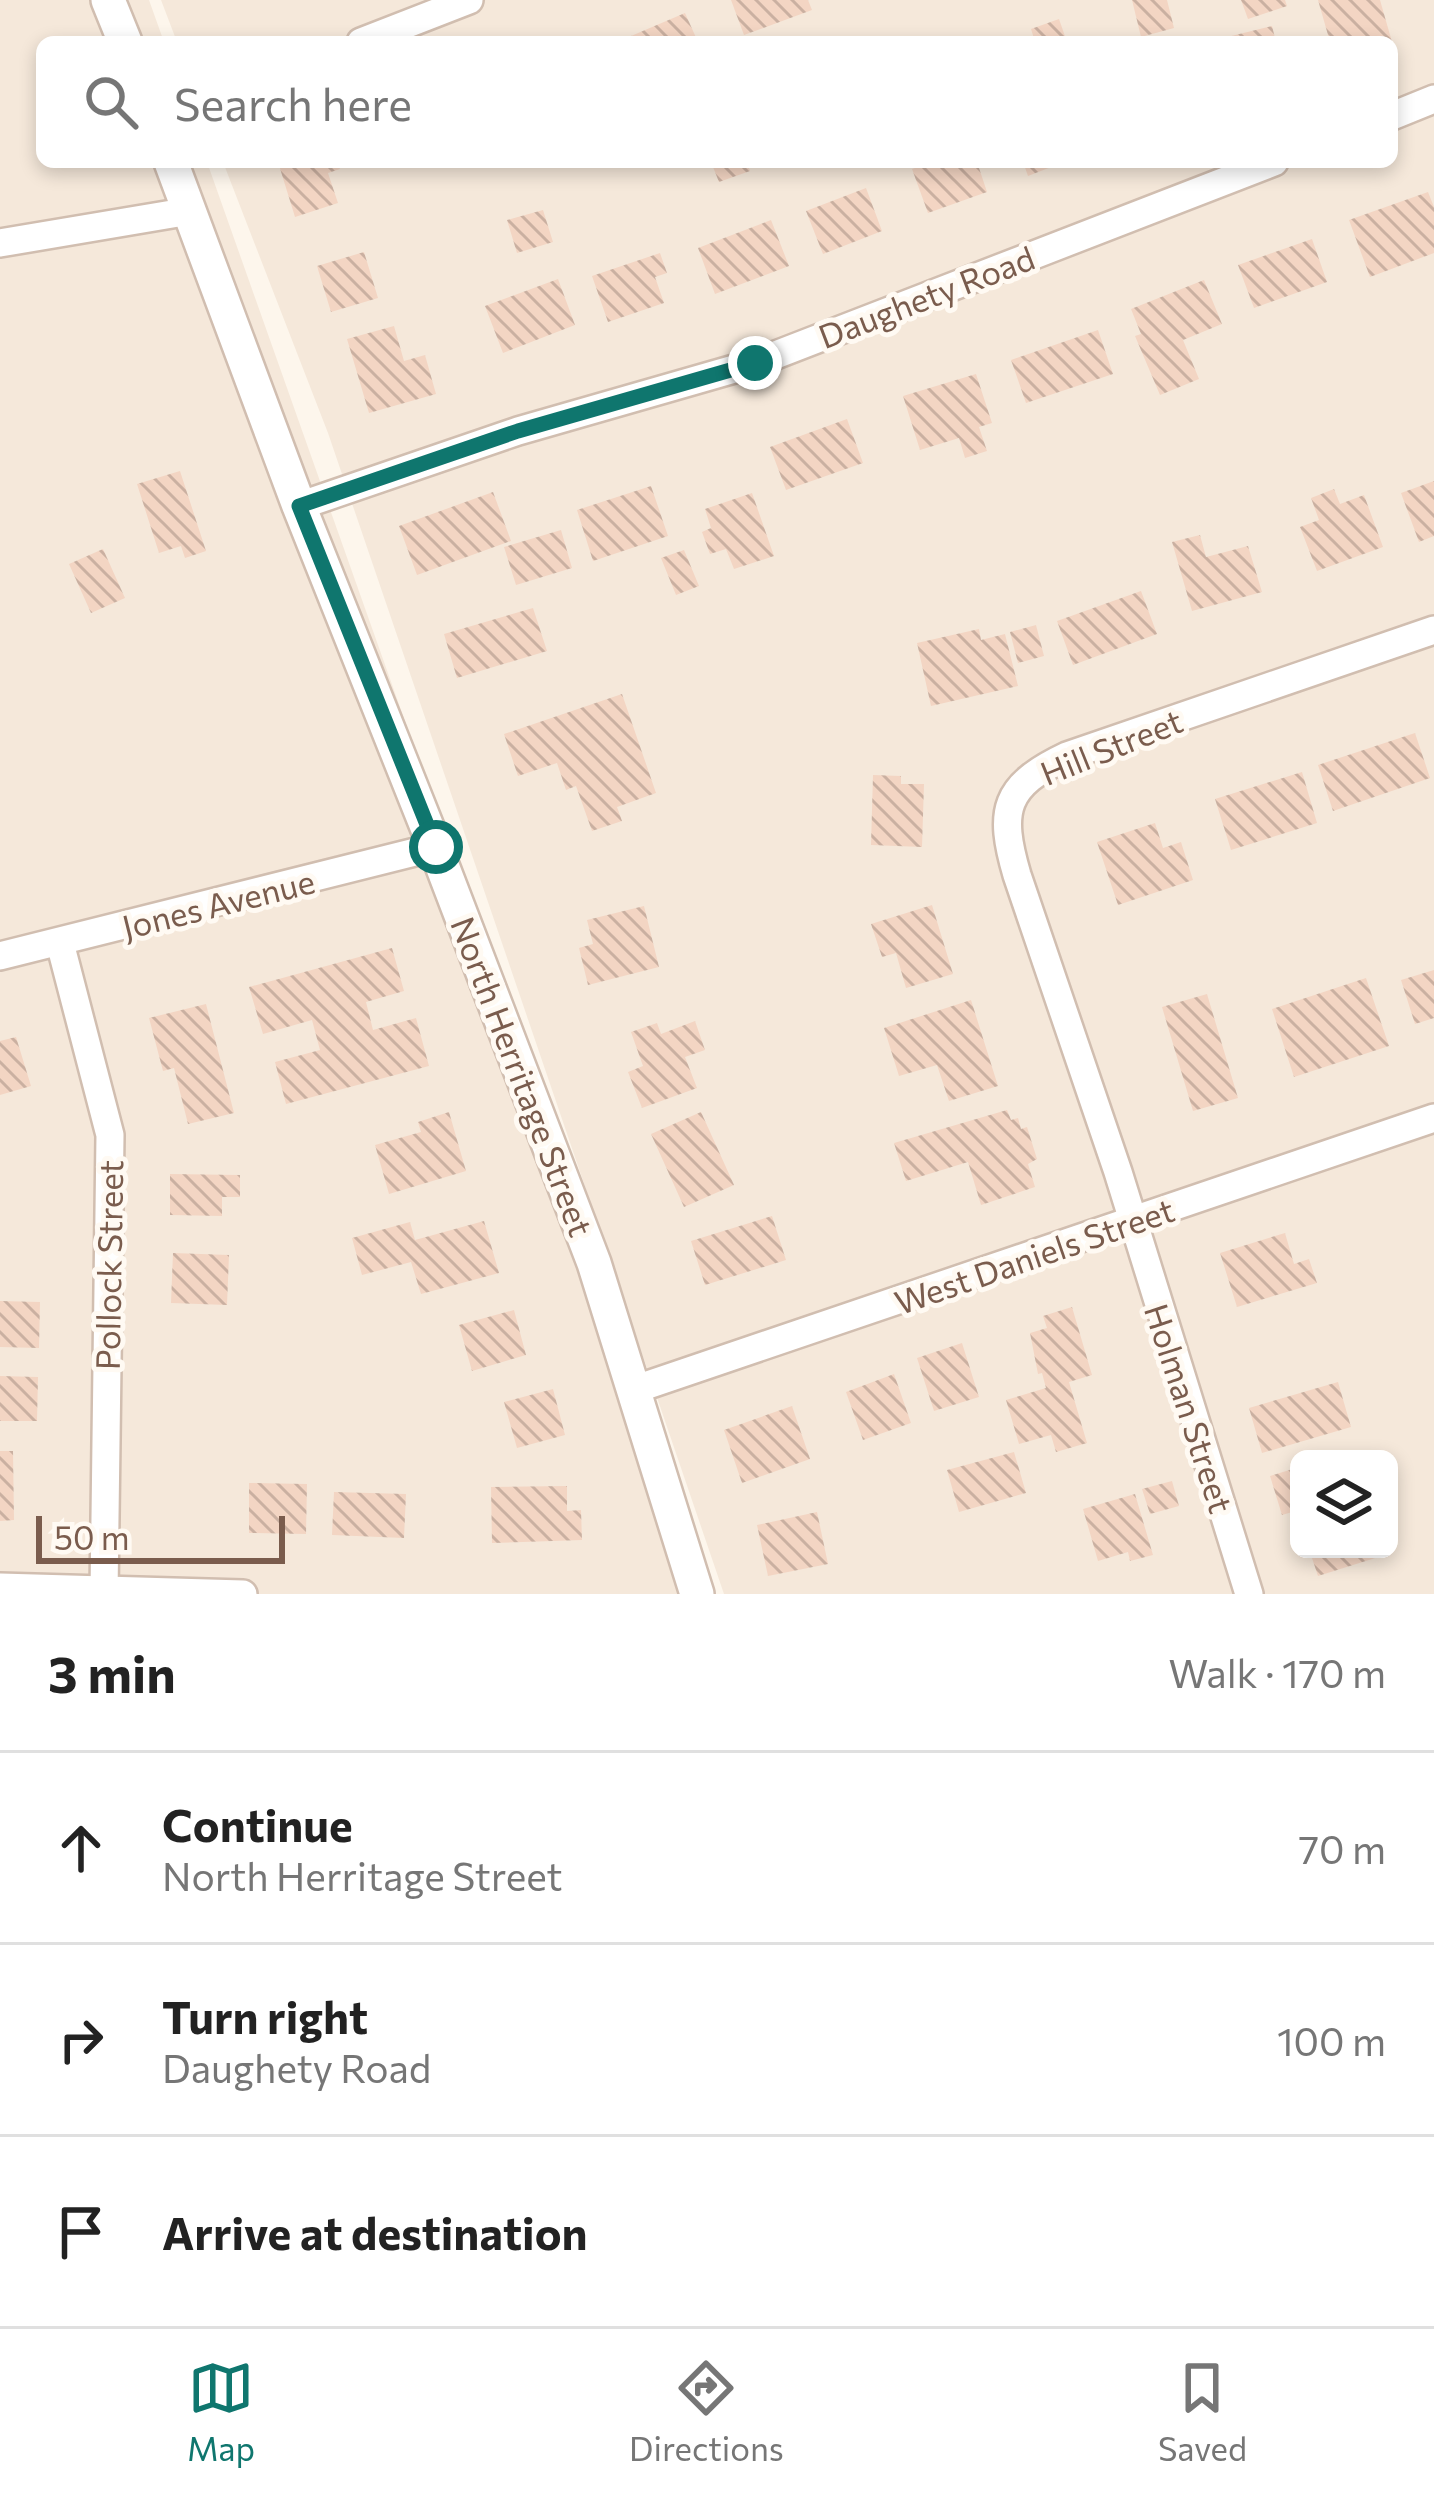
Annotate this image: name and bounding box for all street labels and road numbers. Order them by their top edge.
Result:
street label: Daughety Road [812,236,1040,356]
street label: Hill Street [1034,699,1188,793]
street label: Jones Avenue [117,859,319,947]
street label: North Herritage Street [443,910,603,1242]
street label: Pollock Street [86,1160,130,1370]
street label: West Daniels Street [889,1188,1179,1322]
street label: Holman Street [1137,1298,1243,1518]

